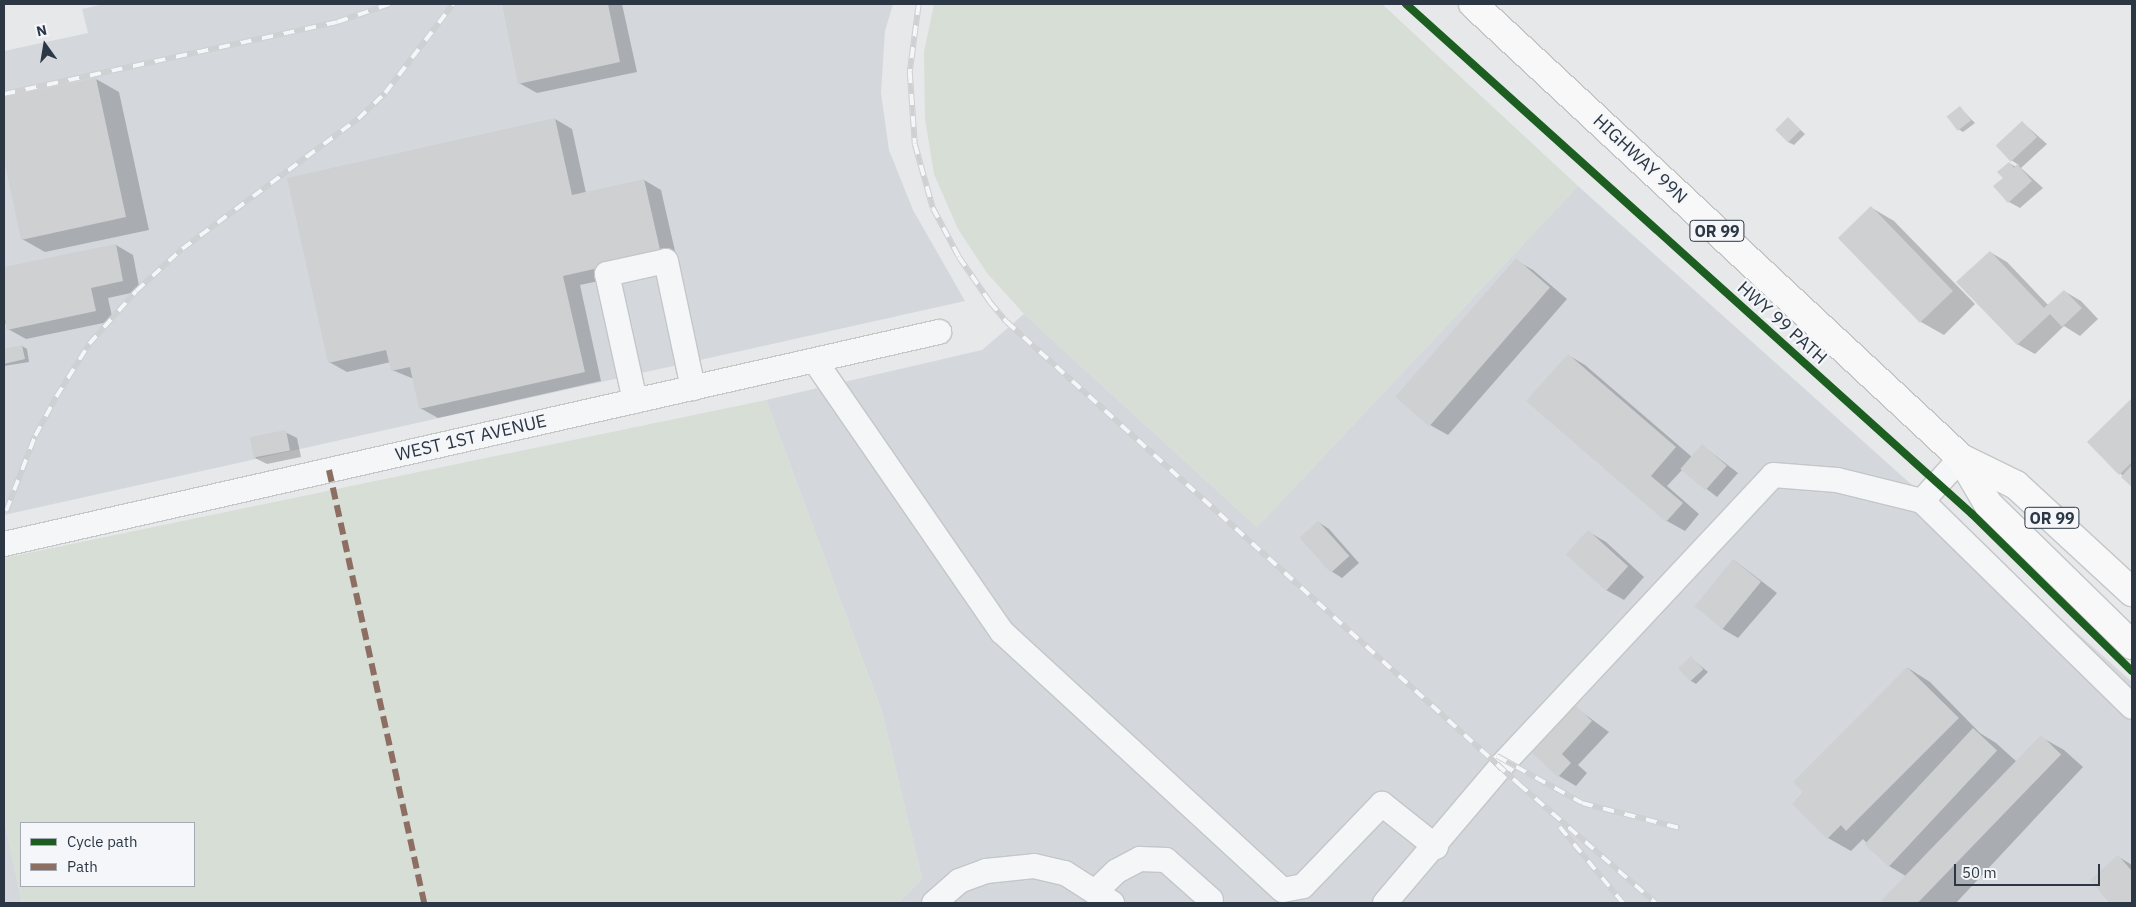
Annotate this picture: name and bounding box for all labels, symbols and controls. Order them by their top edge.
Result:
north arrow [20,20,70,70]
text: N [35,20,49,40]
street label: HIGHWAY 99N [1588,110,1692,208]
road number: OR 99 [1688,218,1746,245]
street label: HWY 99 PATH [1733,277,1831,369]
street label: WEST 1ST AVENUE [393,410,549,466]
road number: OR 99 [2023,504,2081,532]
legend [20,822,195,887]
text: Cycle path [67,832,138,851]
scale bar [1956,854,2102,886]
text: Path [67,857,98,876]
text: 50 m [1962,863,1997,882]

